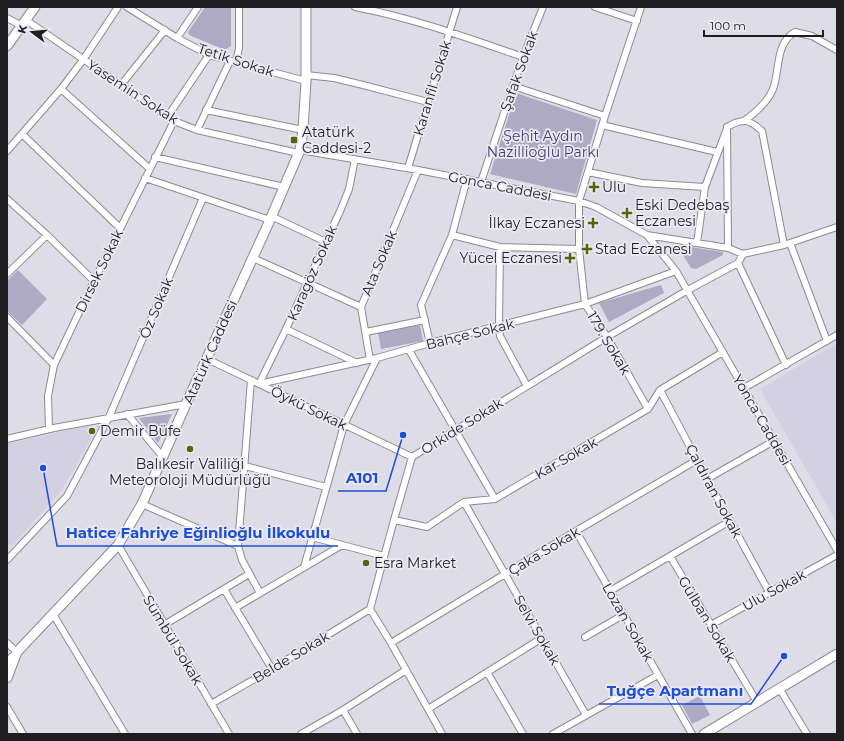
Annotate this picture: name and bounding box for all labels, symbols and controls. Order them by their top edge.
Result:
north arrow [12,12,52,52]
scale bar [704,12,823,38]
text: 100 m [710,18,746,33]
text: K [15,23,30,35]
street label: Şafak Sokak [496,28,542,114]
street label: Karanfil Sokak [409,37,455,138]
street label: Tetik Sokak [195,39,277,81]
street label: Yasemin Sokak [84,56,183,129]
place label: Atatürk Caddesi-2 [302,123,371,157]
park label: Şehit Aydın Nazillioğlu Parkı [487,127,599,161]
marker: Atatürk Caddesi-2 [289,135,299,145]
street label: Gonca Caddesi [447,167,553,205]
place label: Ulu [602,178,626,196]
marker: Ulu [589,182,599,192]
place label: Eski Dedebaş Eczanesi [635,196,730,230]
marker: Eski Dedebaş Eczanesi [622,208,632,218]
place label: İlkay Eczanesi [489,214,585,232]
marker: İlkay Eczanesi [588,218,598,228]
street label: Karagöz Sokak [283,222,341,324]
street label: Dirsek Sokak [71,226,127,316]
street label: Ata Sokak [357,227,401,299]
place label: Stad Eczanesi [595,240,691,258]
marker: Stad Eczanesi [582,244,592,254]
place label: Yücel Eczanesi [460,249,562,267]
marker: Yücel Eczanesi [565,253,575,263]
street label: Öz Sokak [135,274,177,341]
street label: Atatürk Caddesi [179,297,241,407]
street label: 179. Sokak [583,308,635,378]
street label: Bahçe Sokak [424,314,517,354]
street label: Yonca Caddesi [729,371,795,469]
street label: Öykü Sokak [268,382,351,435]
street label: Orkide Sokak [418,393,507,458]
place label: Demir Büfe [100,422,181,440]
marker: Demir Büfe [87,426,97,436]
street label: Kar Sokak [531,433,601,483]
street label: Çaldıran Sokak [682,441,747,542]
marker: Balıkesir Valiliği Meteoroloji Müdürlüğü [185,444,195,454]
place label: Balıkesir Valiliği Meteoroloji Müdürlüğü [109,455,271,489]
callout: A101 [338,464,386,491]
text: A101 [345,468,378,487]
callout: Hatice Fahriye Eğinlioğlu İlkokulu [57,519,338,546]
street label: Çaka Sokak [505,522,584,579]
text: Hatice Fahriye Eğinlioğlu İlkokulu [66,523,330,542]
place label: Esra Market [374,554,457,572]
marker: Esra Market [361,558,371,568]
street label: Ulu Sokak [739,565,810,615]
street label: Gülban Sokak [674,573,740,666]
street label: Lozan Sokak [598,580,658,665]
street label: Sümbül Sokak [139,592,207,689]
street label: Selvi Sokak [510,592,565,669]
street label: Belde Sokak [249,627,333,687]
callout: Tuğçe Apartmanı [599,677,751,704]
text: Tuğçe Apartmanı [607,681,743,700]

